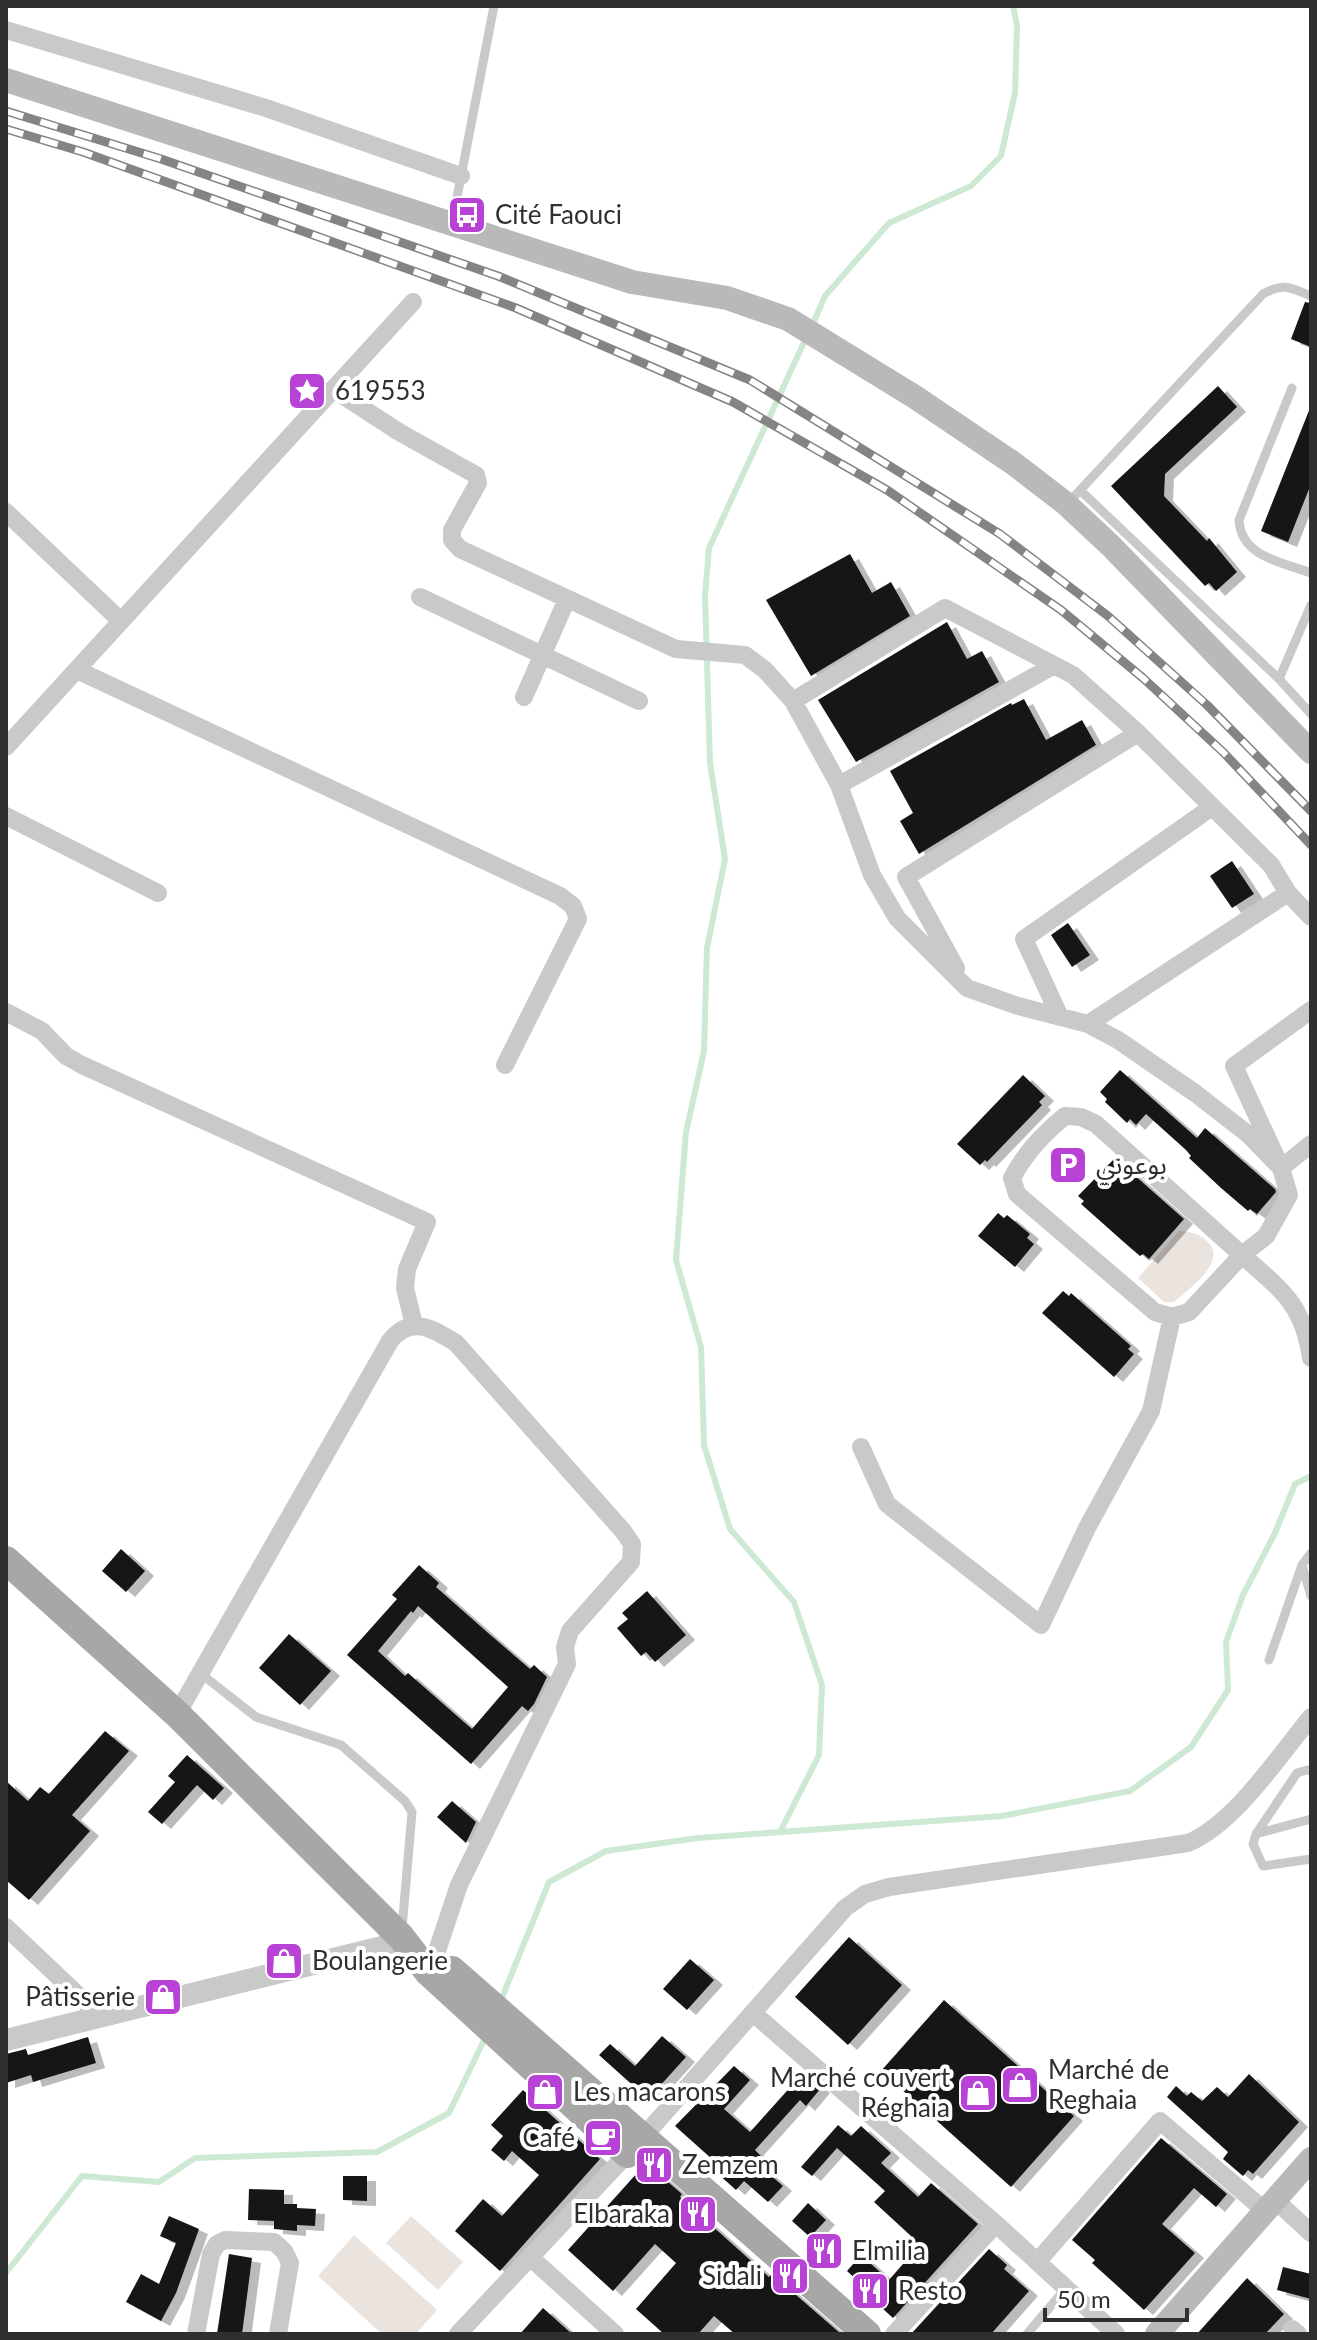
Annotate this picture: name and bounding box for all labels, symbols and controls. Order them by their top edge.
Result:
bus stop icon: Cité Faouci [446,194,488,236]
place label: Cité Faouci [495,198,622,230]
place icon: 619553 [286,370,328,412]
place label: 619553 [335,374,425,406]
parking icon: بوعوني [1047,1144,1089,1186]
place label: بوعوني [1096,1148,1167,1185]
shop icon: Boulangerie [263,1940,305,1982]
place label: Boulangerie [312,1944,448,1976]
shop icon: Pâtisserie [142,1976,184,2018]
place label: Pâtisserie [25,1980,135,2012]
place label: Marché de Reghaia [1048,2053,1169,2115]
place label: Marché couvert Réghaia [770,2061,951,2123]
shop icon: Marché de Reghaia [999,2064,1041,2106]
shop icon: Les macarons [524,2071,566,2113]
shop icon: Marché couvert Réghaia [957,2072,999,2114]
place label: Les macarons [573,2075,726,2107]
cafe icon: Café [582,2117,624,2159]
place label: Café [522,2121,575,2153]
restaurant icon: Zemzem [633,2144,675,2186]
place label: Zemzem [682,2148,779,2180]
restaurant icon: Elbaraka [677,2193,719,2235]
place label: Elbaraka [573,2197,670,2229]
restaurant icon: Elmilia [803,2230,845,2272]
place label: Elmilia [852,2234,926,2266]
restaurant icon: Sidali [769,2255,811,2297]
place label: Sidali [702,2259,762,2291]
restaurant icon: Resto [849,2270,891,2312]
scale bar [1045,2272,1187,2322]
place label: Resto [898,2274,962,2306]
text: 50 m [1057,2284,1111,2313]

